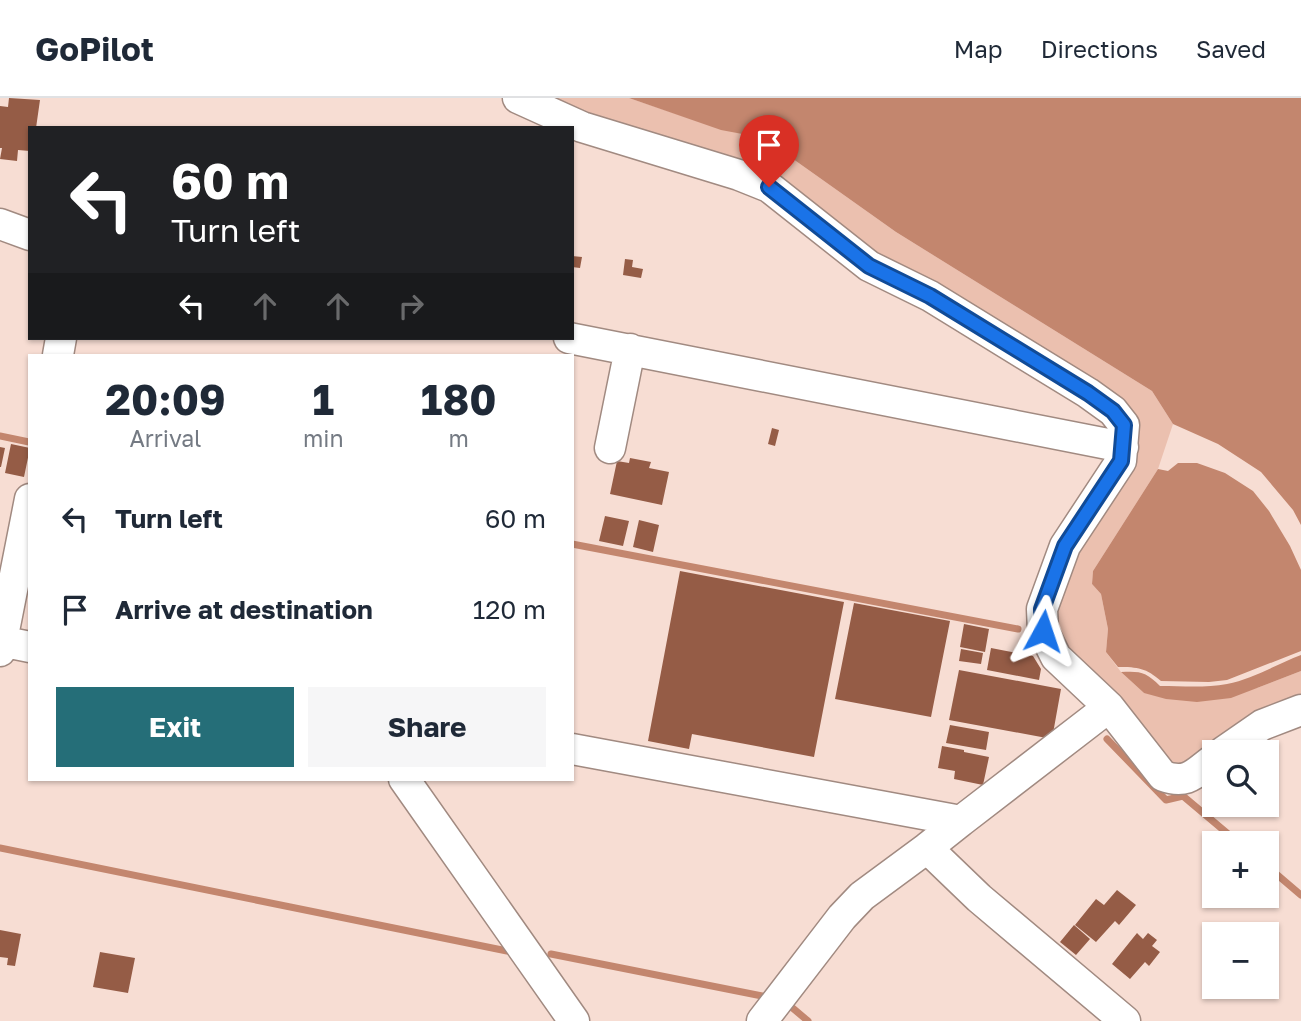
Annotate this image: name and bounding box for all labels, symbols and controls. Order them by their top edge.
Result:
text: GoPilot [35,29,154,68]
text: Map [954,34,1003,63]
text: Directions [1041,34,1158,63]
text: Saved [1196,34,1266,63]
pin [739,115,799,187]
icon: arrive [750,126,788,164]
text: 60 m [171,151,289,210]
icon: left [56,154,147,245]
text: Turn left [171,211,300,249]
icon: left [173,287,211,325]
icon: ahead [246,287,284,325]
icon: ahead [319,287,357,325]
icon: right [392,287,430,325]
text: 20:09 [105,374,226,424]
text: 1 [312,374,334,424]
text: 180 [421,374,497,424]
text: Arrival [129,424,201,452]
text: min [303,424,344,452]
text: m [449,424,469,452]
icon: left [56,500,94,538]
text: Turn left [115,503,223,534]
text: 60 m [485,503,546,534]
icon: arrive [56,591,94,629]
text: Arrive at destination [115,594,373,625]
text: 120 m [473,594,546,625]
position arrow [1006,594,1080,668]
button: Exit [56,687,294,767]
button: Share [308,687,546,767]
map controls [1202,740,1279,999]
button: search [1202,740,1279,817]
button: + [1202,831,1279,908]
button: − [1202,922,1279,999]

